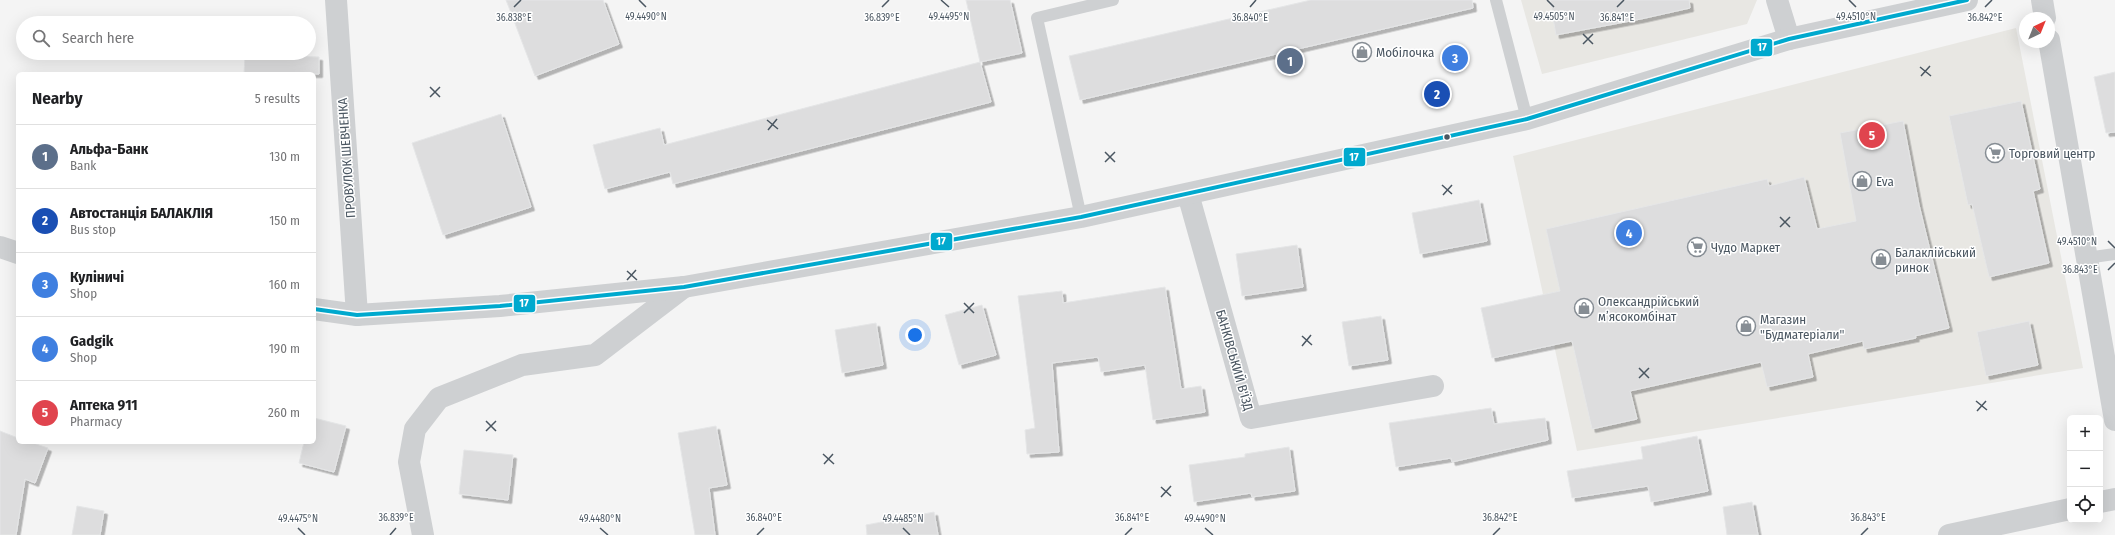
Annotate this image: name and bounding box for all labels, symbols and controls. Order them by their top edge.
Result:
text: 49.4490°N [625,11,667,23]
text: 49.4495°N [929,11,969,23]
text: 49.4505°N [1533,11,1575,23]
text: 49.4510°N [1836,11,1876,23]
text: 36.838°E [496,12,532,24]
text: 36.839°E [864,12,900,24]
text: 36.840°E [1232,12,1268,24]
text: 36.841°E [1600,12,1634,24]
text: 36.842°E [1967,12,2003,24]
north arrow [2019,12,2055,48]
search box [16,16,316,60]
icon: search [30,27,52,49]
text: Search here [62,29,134,47]
line badge: 17 [1750,38,1773,57]
shop icon: Мобілочка [1351,41,1373,63]
text: 17 [1757,41,1767,54]
pin: 3 [1442,43,1468,73]
place label: Мобілочка [1376,45,1434,60]
pin: 1 [1277,46,1303,76]
pin: 2 [1424,79,1450,109]
text: Nearby [32,88,83,109]
text: 5 results [255,91,300,106]
street label: ПРОВУЛОК ШЕВЧЕНКА [335,97,358,218]
pin: 5 [1859,120,1885,150]
unlabelled marker [1442,132,1452,142]
text: Альфа-Банк [70,140,148,158]
supermarket icon: Торговий центр [1984,142,2006,164]
place label: Торговий центр [2009,146,2096,161]
line badge: 17 [1343,147,1366,167]
text: 1 [42,149,48,164]
text: 130 m [269,149,300,164]
text: 17 [1349,151,1359,164]
text: Bank [70,158,96,173]
shop icon: Eva [1851,170,1873,192]
place label: Eva [1876,174,1894,189]
text: Автостанція БАЛАКЛІЯ [70,204,213,222]
text: 2 [42,213,48,228]
text: 150 m [269,213,300,228]
pin: 4 [1616,218,1642,248]
text: Bus stop [70,222,116,237]
line badge: 17 [930,232,953,251]
text: 17 [936,235,946,248]
supermarket icon: Чудо Маркет [1686,236,1708,258]
text: 49.4510°N [2057,236,2097,248]
place label: Чудо Маркет [1711,240,1781,255]
place label: Балаклійський ринок [1895,245,1976,275]
shop icon: Балаклійський ринок [1870,248,1892,270]
text: 36.843°E [2062,264,2098,276]
text: Куліничі [70,268,124,286]
text: 3 [42,277,48,292]
text: 160 m [269,277,300,292]
text: Shop [70,286,97,301]
line badge: 17 [513,294,536,313]
place label: Олександрійський мʼясокомбінат [1598,294,1699,324]
text: 17 [519,297,529,310]
shop icon: Олександрійський мʼясокомбінат [1573,297,1595,319]
street label: БАНКІВСЬКИЙ В'ЇЗД [1213,308,1256,412]
place label: Магазин "Будматеріали" [1760,312,1845,342]
shop icon: Магазин "Будматеріали" [1735,315,1757,337]
your location [905,325,925,345]
text: Gadgik [70,332,113,350]
text: 4 [42,341,48,356]
text: 190 m [269,341,300,356]
text: Shop [70,350,97,365]
text: Аптека 911 [70,396,138,414]
text: 5 [42,405,48,420]
text: 260 m [268,405,300,420]
text: Pharmacy [70,414,122,429]
map controls [2067,415,2103,523]
button: + [2067,415,2103,451]
button: − [2067,451,2103,487]
button: locate [2067,487,2103,523]
text: 36.839°E [378,512,414,524]
text: 36.840°E [746,512,782,524]
text: 36.841°E [1115,512,1149,524]
text: 36.842°E [1482,512,1518,524]
text: 36.843°E [1850,512,1886,524]
text: 49.4475°N [278,513,318,525]
text: 49.4480°N [579,513,621,525]
text: 49.4485°N [882,513,924,525]
text: 49.4490°N [1184,513,1226,525]

